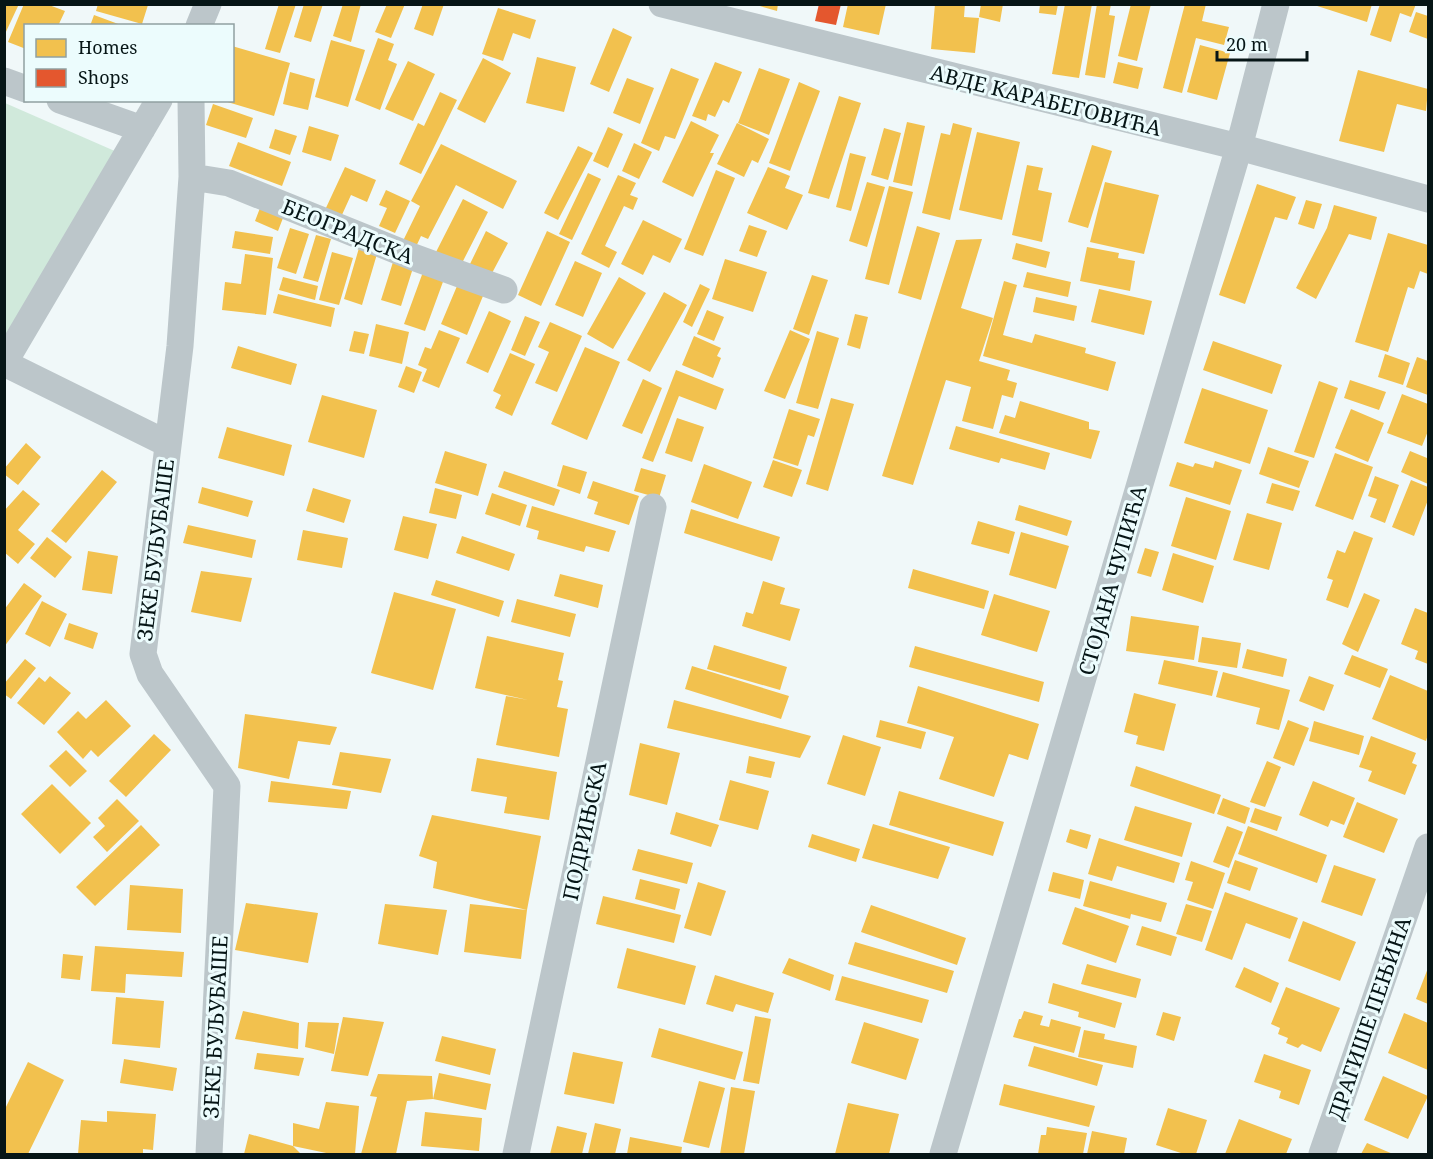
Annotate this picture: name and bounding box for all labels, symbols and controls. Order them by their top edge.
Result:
legend [24,24,234,102]
scale bar [1217,24,1307,62]
text: 20 m [1226,32,1268,56]
text: Homes [78,35,137,59]
street label: АВДЕ КАРАБЕГОВИЋА [928,58,1165,142]
text: Shops [78,65,129,89]
street label: БЕОГРАДСКА [278,192,418,270]
street label: ЗЕКЕ БУЉУБАШЕ [130,457,180,643]
street label: СТОЈАНА ЧУПИЋА [1071,481,1153,678]
street label: ПОДРИЊСКА [556,759,612,903]
street label: ДРАГИШЕ ПЕЊИНА [1321,913,1417,1123]
street label: ЗЕКЕ БУЉУБАШЕ [196,935,234,1119]

